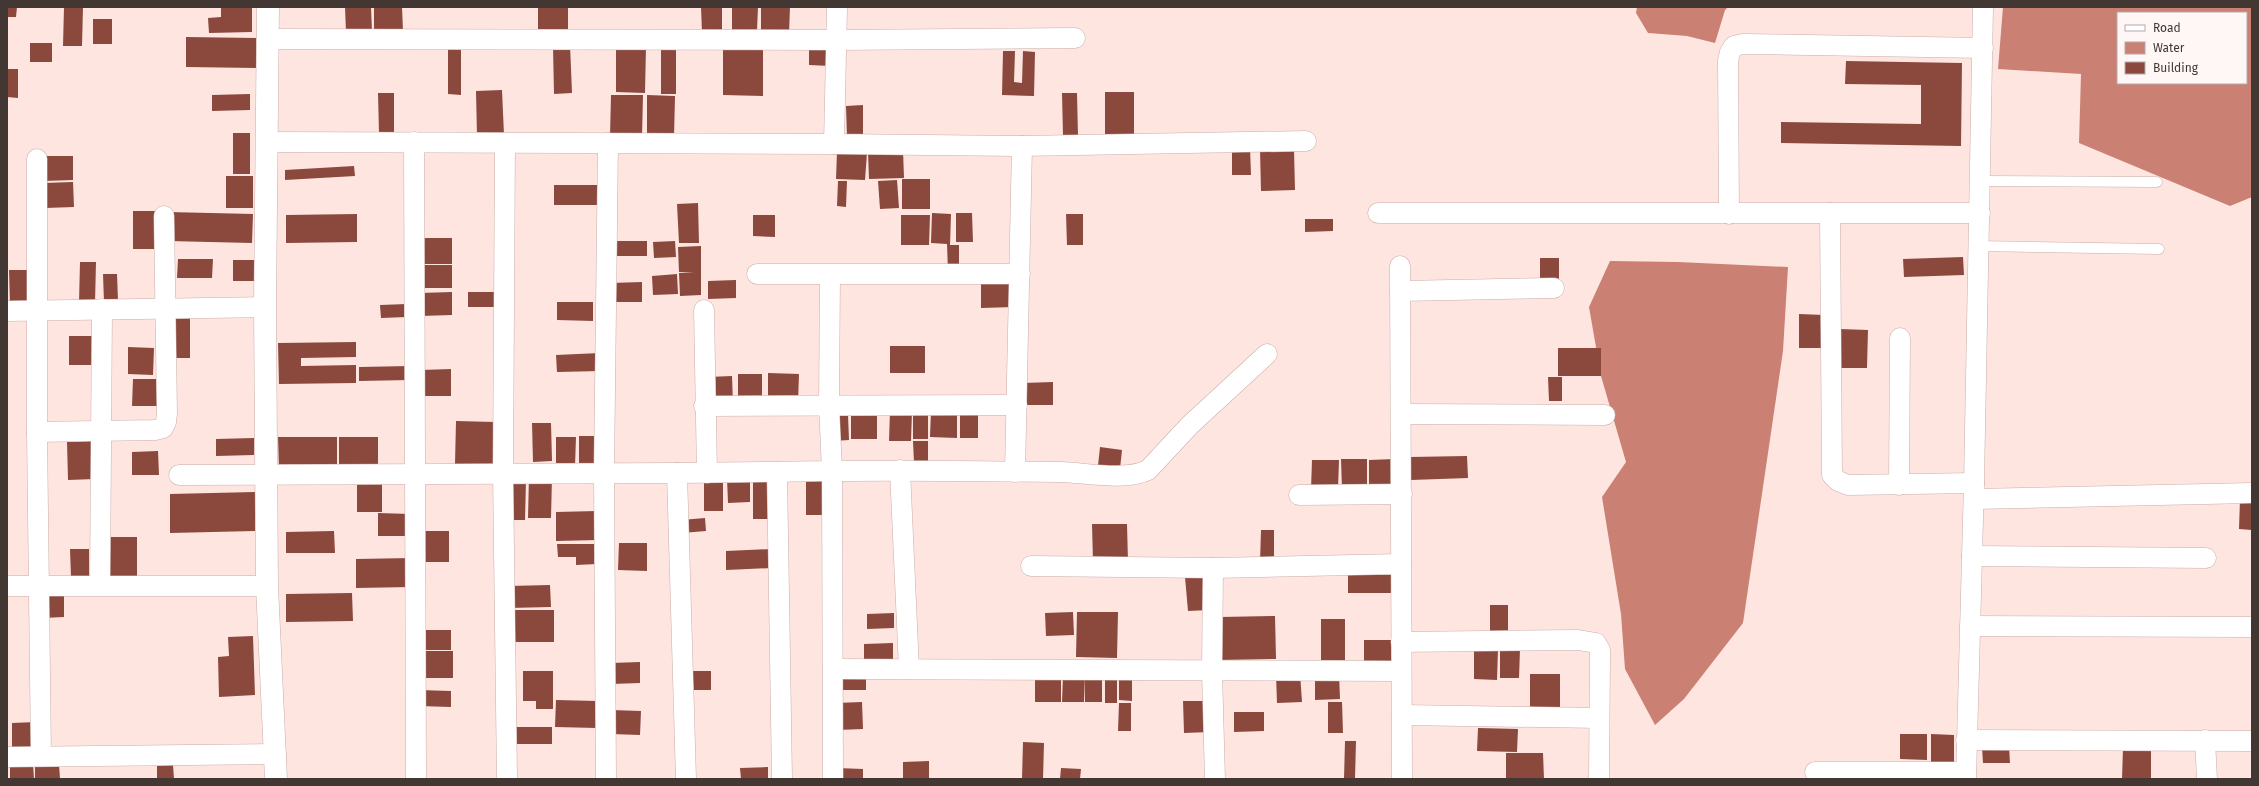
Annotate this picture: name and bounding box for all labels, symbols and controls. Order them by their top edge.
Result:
legend [2117,12,2247,84]
text: Road [2153,21,2181,35]
text: Water [2153,41,2185,55]
text: Building [2153,61,2199,75]

